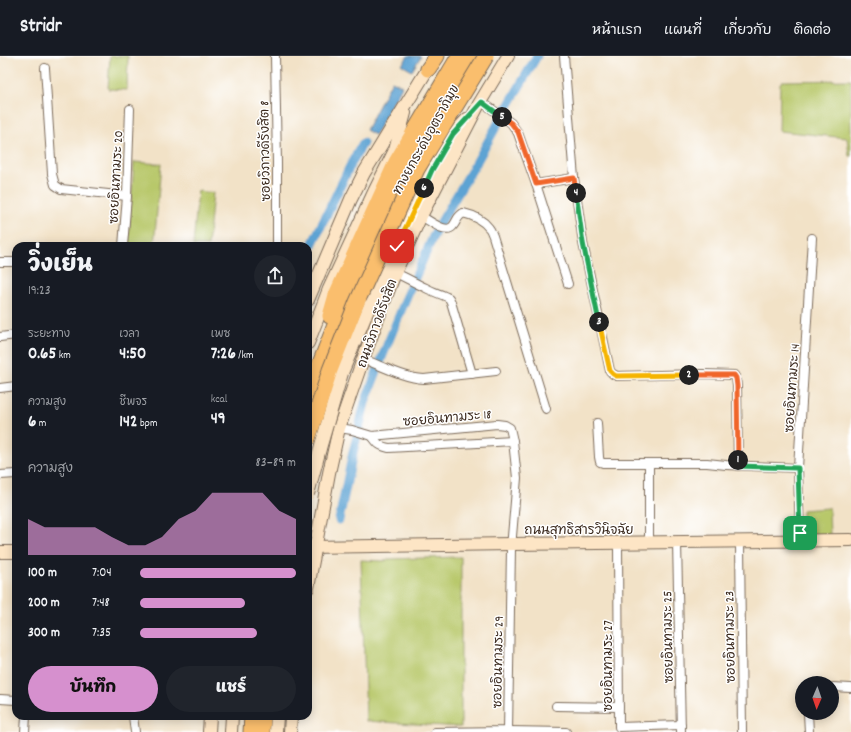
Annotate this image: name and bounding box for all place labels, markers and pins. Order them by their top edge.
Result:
pin: 5 [492,107,512,127]
pin: 6 [414,178,434,198]
pin: 4 [566,183,586,203]
pin [380,229,414,263]
pin: 3 [589,312,609,332]
pin: 2 [679,365,699,385]
pin: 1 [728,450,748,470]
pin [783,516,817,550]

